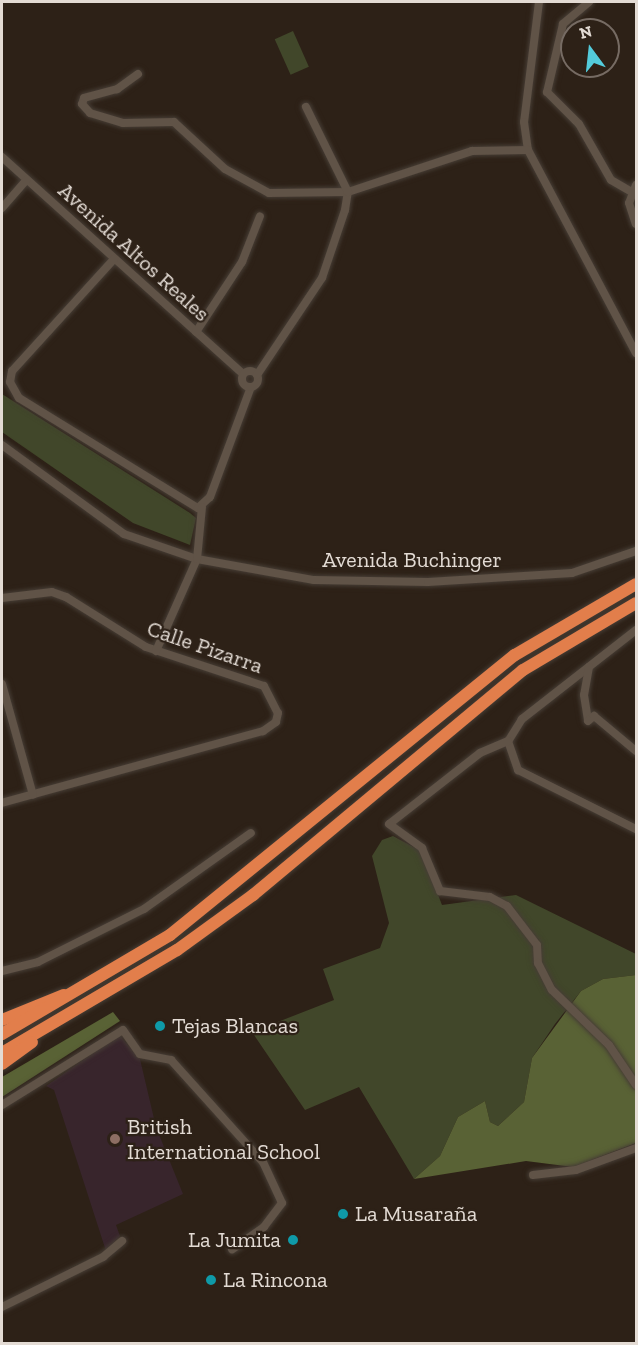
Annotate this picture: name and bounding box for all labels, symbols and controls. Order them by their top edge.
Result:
north arrow [560,18,620,78]
text: N [577,21,594,43]
street label: Avenida Altos Reales [53,177,215,327]
street label: Avenida Buchinger [322,547,502,573]
street label: Calle Pizarra [144,615,266,679]
place label: Tejas Blancas [172,1013,298,1039]
marker: Tejas Blancas [153,1019,167,1033]
place label: British International School [127,1113,320,1164]
marker: British International School [108,1132,122,1146]
place label: La Musaraña [355,1201,477,1227]
marker: La Musaraña [336,1207,350,1221]
place label: La Jumita [188,1227,281,1253]
marker: La Jumita [286,1233,300,1247]
place label: La Rincona [223,1267,328,1293]
marker: La Rincona [204,1273,218,1287]

